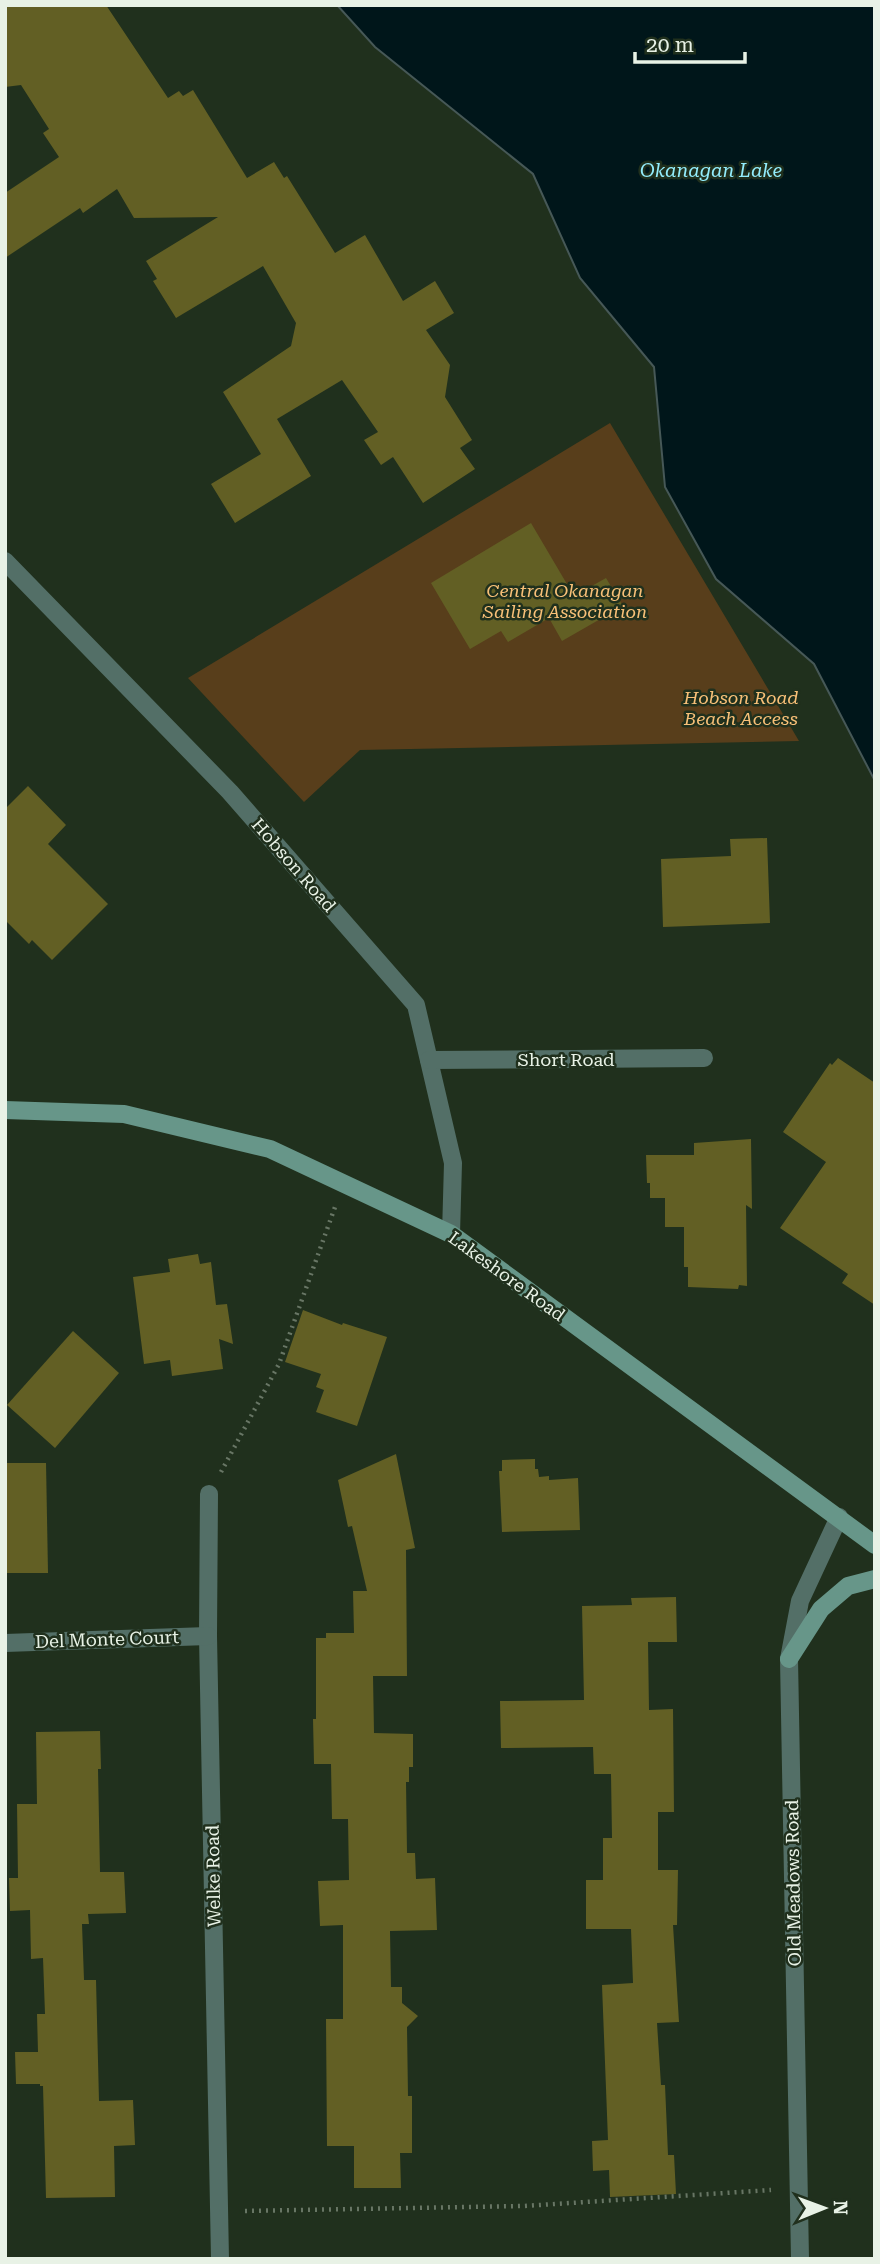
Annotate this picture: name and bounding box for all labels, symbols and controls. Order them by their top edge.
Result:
scale bar [635,21,745,65]
text: 20 m [646,33,694,57]
water label: Okanagan Lake [640,159,782,182]
park label: Central Okanagan Sailing Association [482,580,647,622]
park label: Hobson Road Beach Access [682,687,799,729]
street label: Hobson Road [248,814,341,917]
street label: Short Road [517,1049,615,1070]
street label: Lakeshore Road [445,1227,570,1326]
street label: Del Monte Court [35,1626,180,1652]
street label: Old Meadows Road [781,1799,805,1966]
street label: Welke Road [202,1824,224,1927]
north arrow [789,2173,859,2243]
text: N [829,2200,852,2216]

